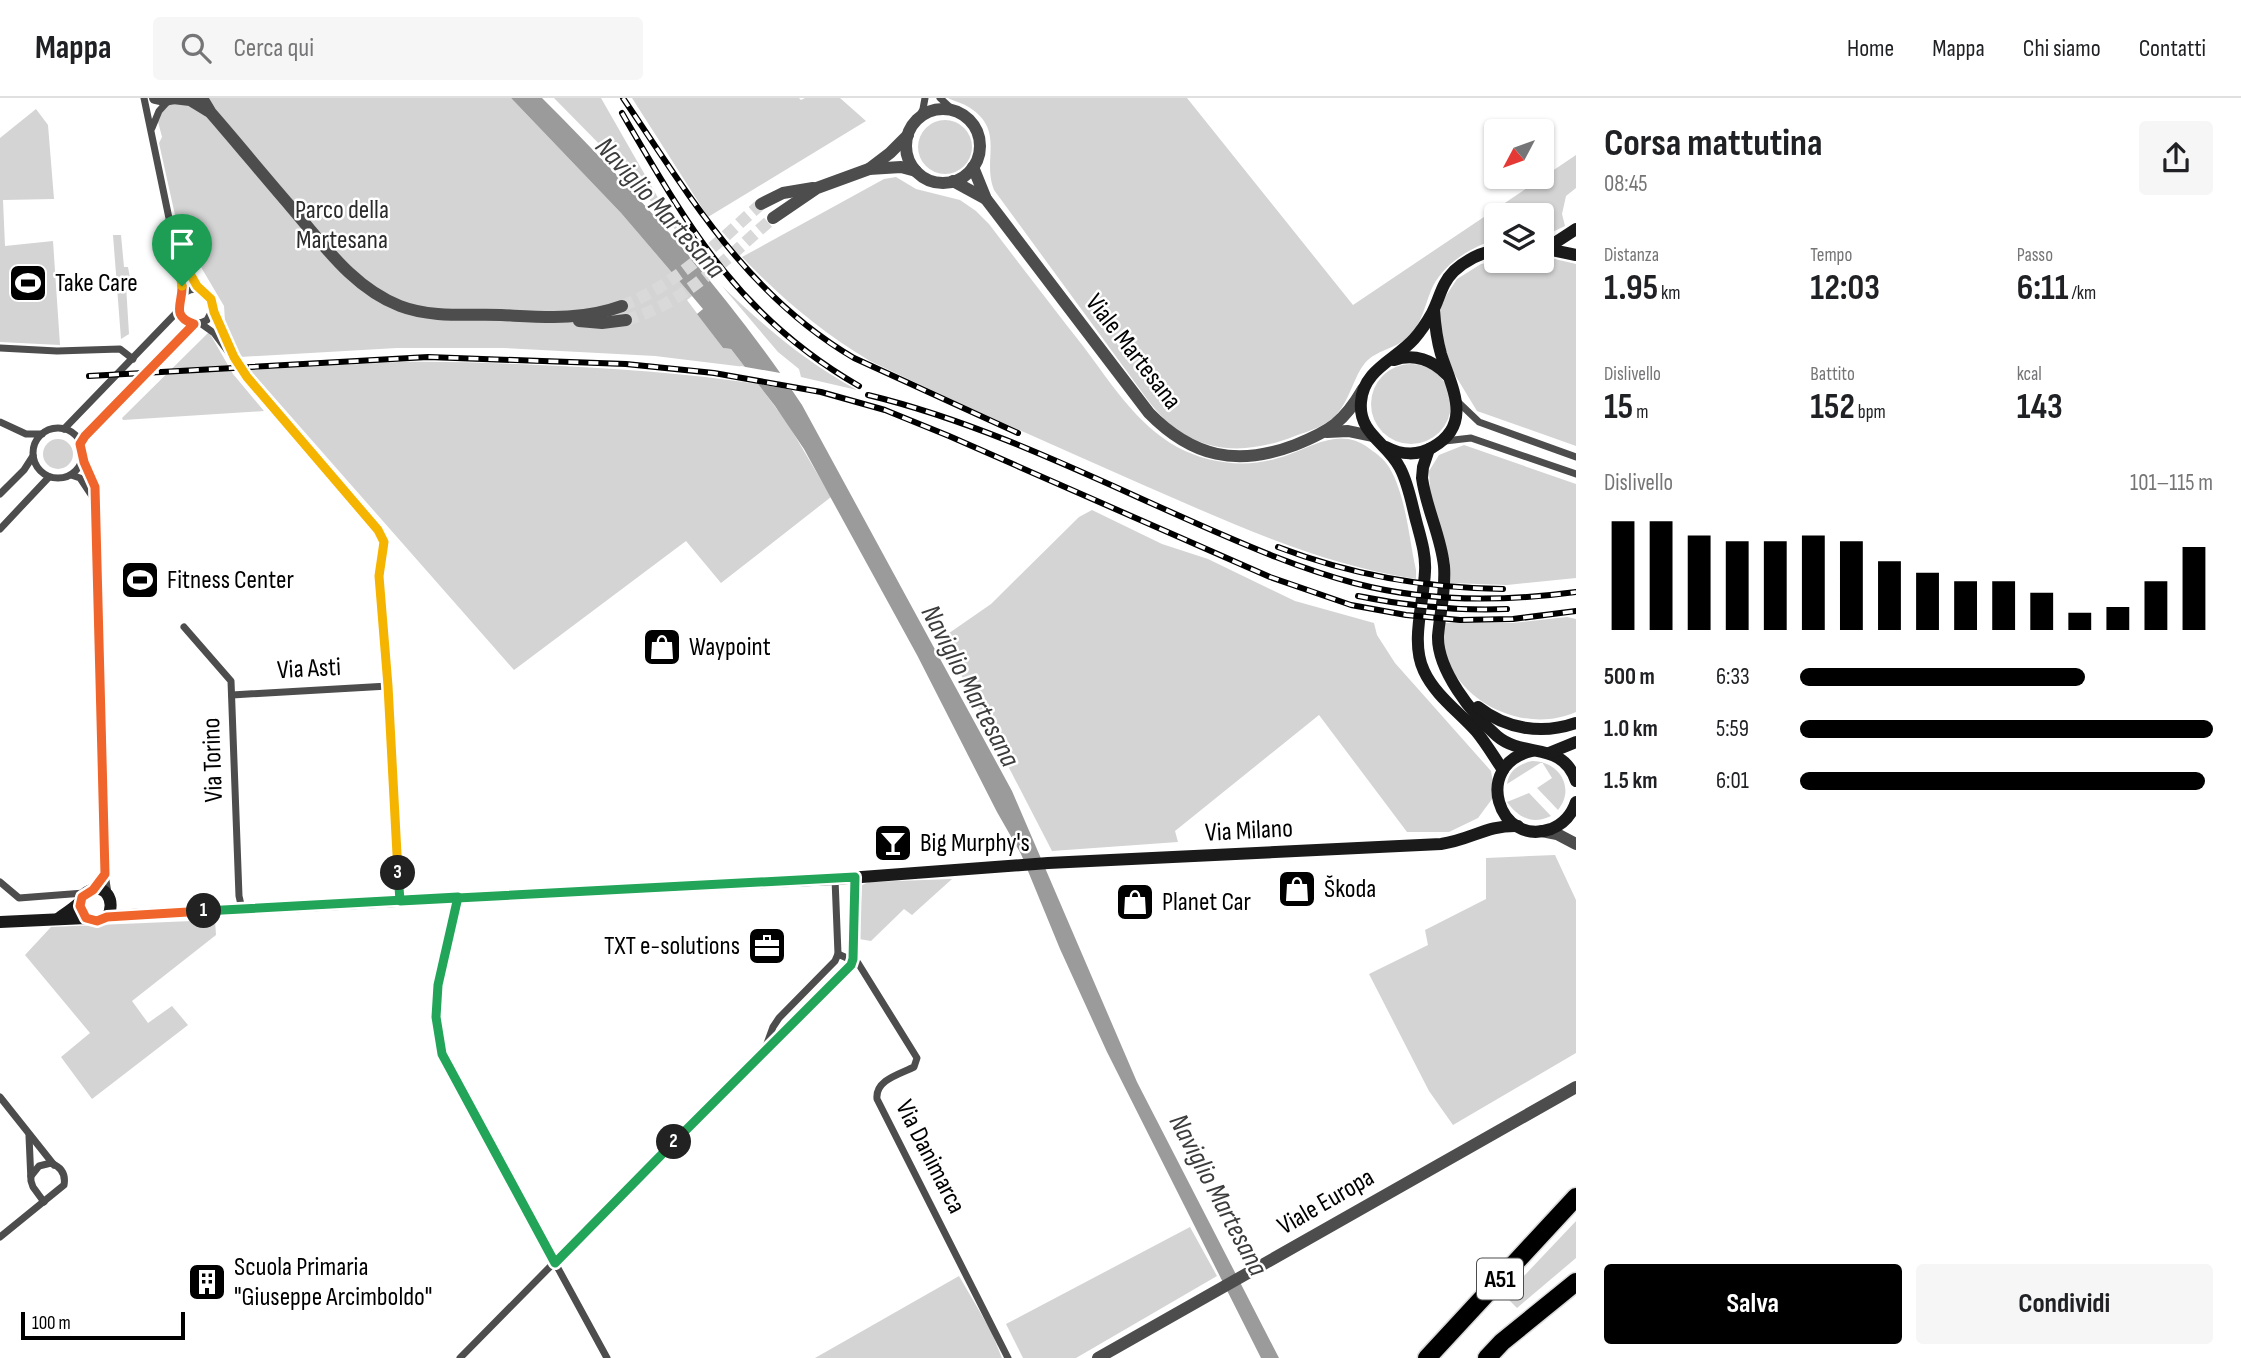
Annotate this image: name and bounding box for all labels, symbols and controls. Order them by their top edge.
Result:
search box [153,17,643,80]
text: Mappa [35,28,111,68]
icon: search [177,29,215,67]
text: Cerca qui [233,33,314,64]
text: Home [1847,34,1894,63]
text: Mappa [1932,34,1985,63]
text: Chi siamo [2023,34,2101,63]
text: Contatti [2139,34,2206,63]
north arrow [1484,119,1554,189]
map controls [1484,119,1554,273]
text: Corsa mattutina [1604,121,1822,166]
button: share [2139,121,2213,195]
water label: Naviglio Martesana [588,131,732,286]
text: 08:45 [1604,170,1648,198]
park label: Parco della Martesana [295,195,389,256]
button: layers [1484,203,1554,273]
pin [152,214,212,286]
icon: arrive [163,225,201,263]
text: Distanza [1604,244,1659,267]
text: Tempo [1810,244,1852,267]
text: Passo [2017,244,2053,267]
sports icon: Take Care [7,262,49,304]
text: 1.95 [1604,267,1658,310]
text: 12:03 [1810,267,1880,310]
text: 6:11 [2017,267,2068,310]
place label: Take Care [55,268,138,299]
text: km [1658,282,1680,305]
text: /km [2068,282,2096,305]
street label: Viale Martesana [1078,288,1188,416]
text: Dislivello [1604,363,1661,386]
text: Battito [1810,363,1855,386]
text: kcal [2017,363,2042,386]
text: 15 [1604,386,1633,429]
text: 152 [1810,386,1855,429]
text: 143 [2017,386,2063,429]
text: m [1633,401,1648,424]
text: bpm [1855,401,1886,424]
text: Dislivello [1604,469,1673,497]
text: 101–115 m [2130,469,2213,497]
sports icon: Fitness Center [119,559,161,601]
place label: Fitness Center [167,565,294,596]
water label: Naviglio Martesana [914,600,1027,773]
shop icon: Waypoint [641,626,683,668]
place label: Waypoint [689,632,771,663]
street label: Via Asti [276,652,342,686]
text: 500 m [1604,663,1655,691]
text: 6:33 [1716,663,1750,691]
text: 1.0 km [1604,715,1658,743]
text: 5:59 [1716,715,1749,743]
street label: Via Torino [196,717,230,803]
text: 1.5 km [1604,767,1657,795]
text: 6:01 [1716,767,1749,795]
street label: Via Milano [1204,813,1294,849]
bar icon: Big Murphy's [872,822,914,864]
place label: Big Murphy's [920,828,1030,859]
pin: 3 [380,856,416,890]
text: 3 [393,861,402,884]
shop icon: Škoda [1276,868,1318,910]
place label: Škoda [1324,874,1376,905]
shop icon: Planet Car [1114,881,1156,923]
place label: Planet Car [1162,887,1252,918]
pin: 1 [186,894,222,928]
text: 1 [200,899,207,922]
office icon: TXT e-solutions [746,925,788,967]
place label: TXT e-solutions [604,931,740,962]
street label: Via Danimarca [888,1095,972,1219]
water label: Naviglio Martesana [1162,1109,1275,1282]
pin: 2 [656,1124,692,1160]
text: 2 [669,1130,678,1153]
street label: Viale Europa [1272,1162,1380,1242]
place label: Scuola Primaria "Giuseppe Arcimboldo" [234,1252,432,1313]
road number: A51 [1477,1259,1523,1300]
building icon: Scuola Primaria "Giuseppe Arcimboldo" [186,1261,228,1303]
button: Salva [1604,1264,1902,1344]
button: Condividi [1916,1264,2213,1344]
scale bar [21,1309,186,1341]
text: 100 m [32,1312,71,1335]

